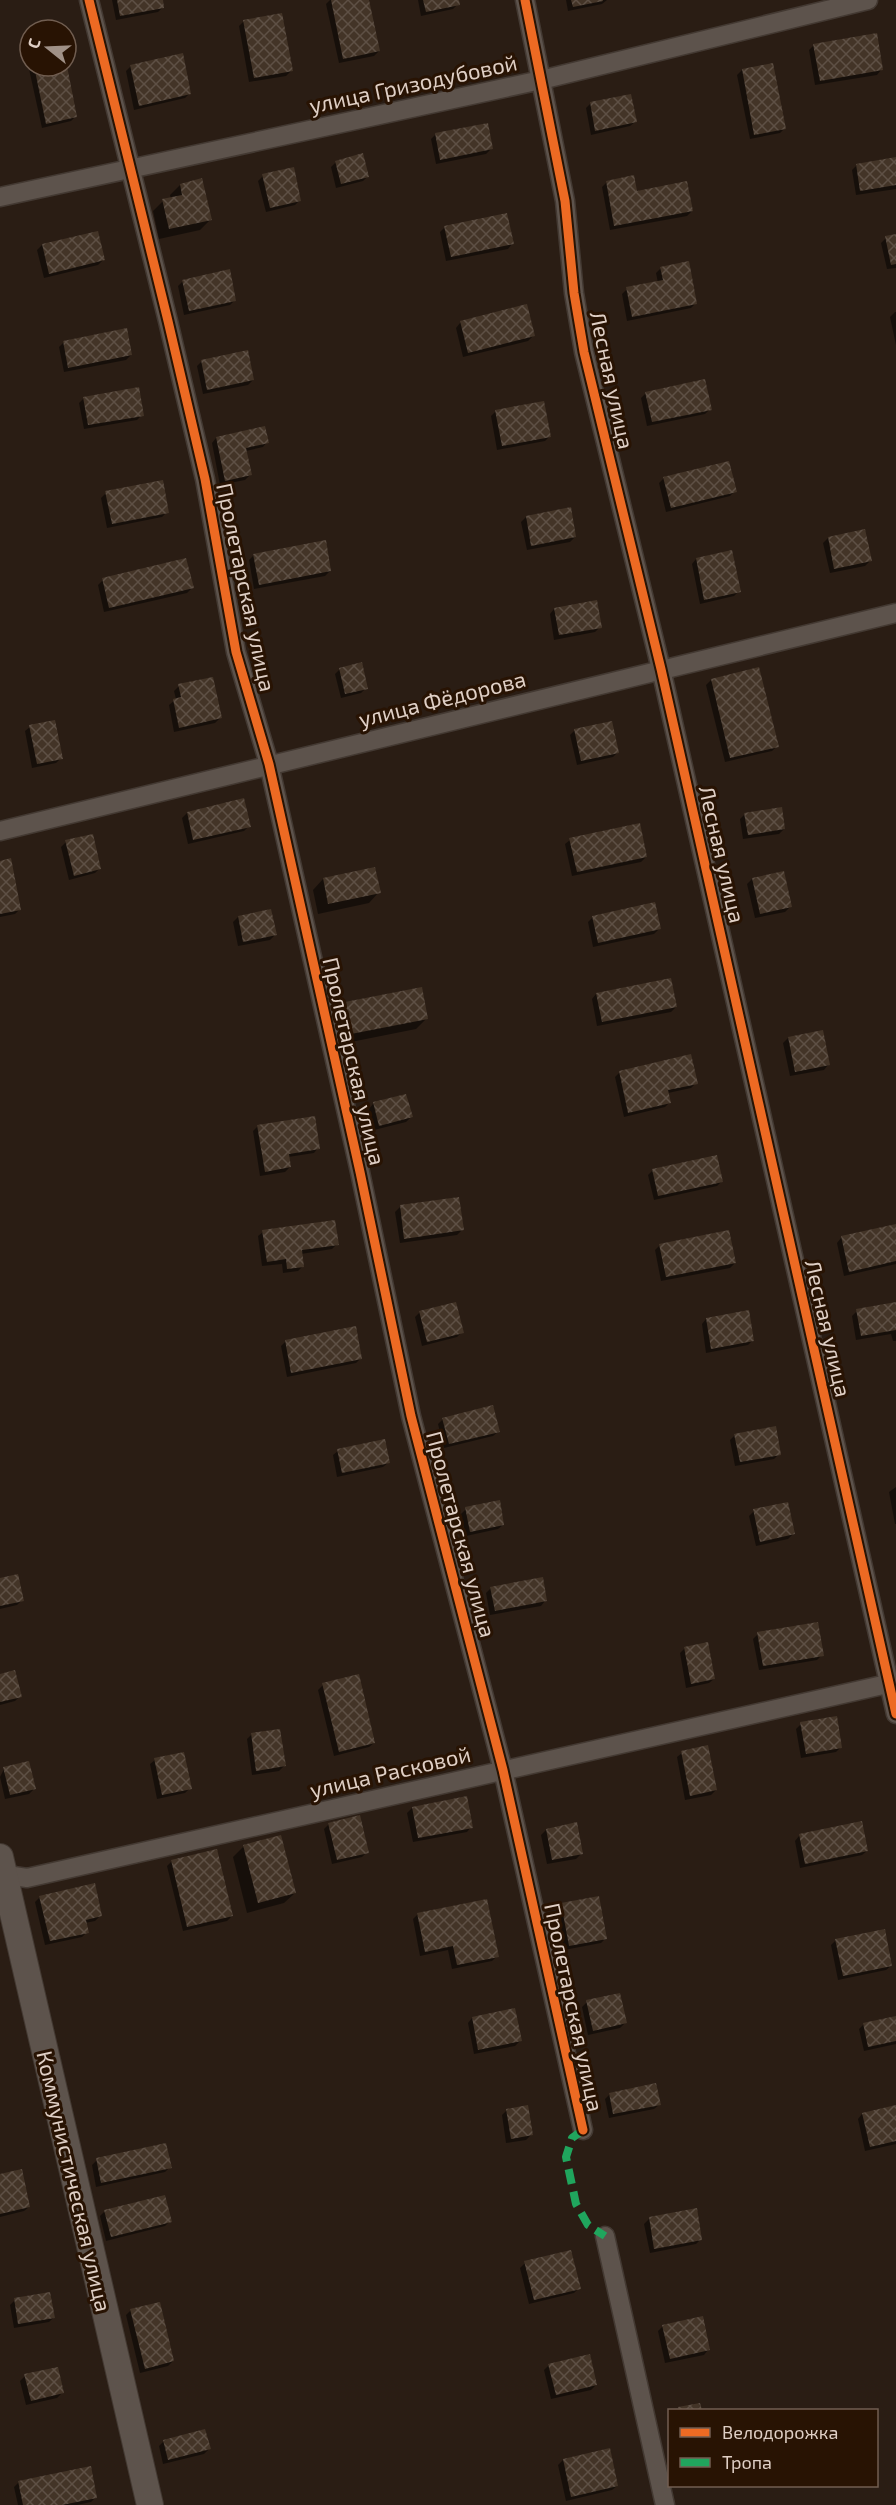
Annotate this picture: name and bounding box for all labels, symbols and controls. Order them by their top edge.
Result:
north arrow [18,18,78,78]
text: С [23,36,44,51]
street label: улица Гризодубовой [307,48,519,119]
street label: Лесная улица [585,309,640,452]
street label: Пролетарская улица [211,480,282,694]
street label: улица Фёдорова [356,665,528,732]
street label: Лесная улица [694,783,751,925]
street label: Пролетарская улица [317,955,392,1168]
street label: Лесная улица [800,1257,857,1399]
street label: Пролетарская улица [421,1428,502,1640]
street label: улица Расковой [307,1740,473,1803]
street label: Пролетарская улица [539,1900,610,2114]
street label: Коммунистическая улица [31,2048,118,2314]
legend [668,2409,878,2487]
text: Велодорожка [722,2421,838,2443]
text: Тропа [722,2451,772,2473]

